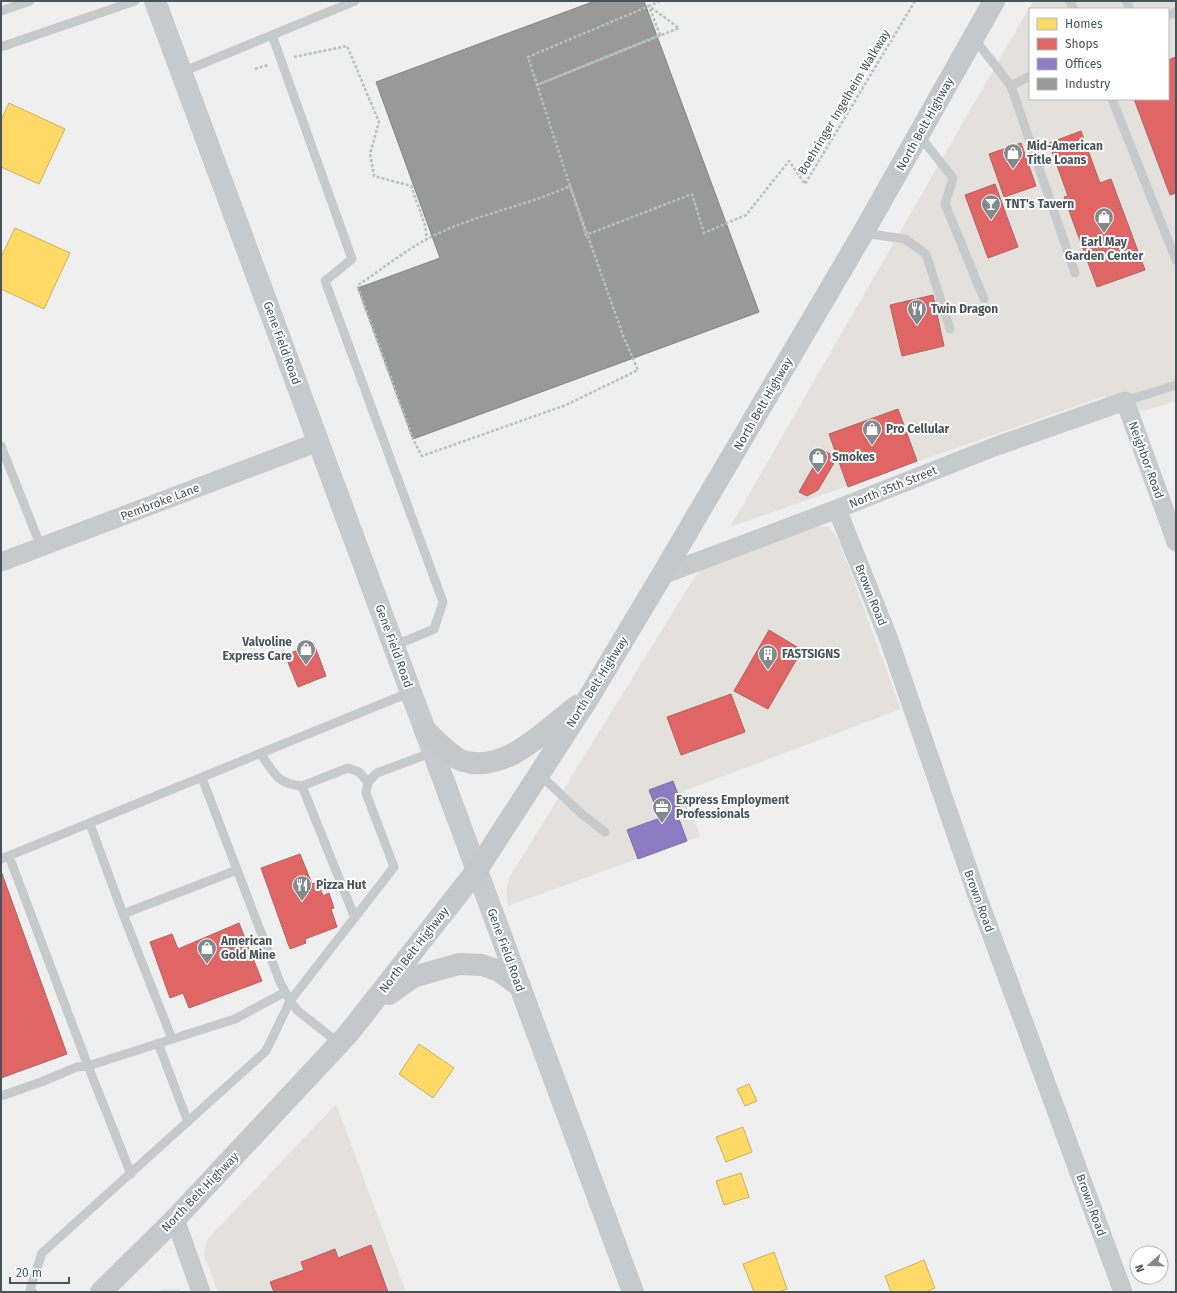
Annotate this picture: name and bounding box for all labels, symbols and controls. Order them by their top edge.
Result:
legend [1029,8,1169,100]
text: Homes [1065,17,1103,31]
street label: Boehringer Ingelheim Walkway [795,27,893,177]
text: Shops [1065,37,1099,51]
text: Offices [1065,57,1102,71]
street label: North Belt Highway [893,75,957,173]
text: Industry [1065,77,1110,91]
place label: Mid-American Title Loans [1027,139,1103,167]
shop icon: Mid-American Title Loans [1002,142,1024,170]
bar icon: TNT's Tavern [980,193,1002,221]
place label: TNT's Tavern [1005,197,1074,211]
shop icon: Earl May Garden Center [1093,206,1115,234]
place label: Earl May Garden Center [1065,235,1143,263]
restaurant icon: Twin Dragon [906,298,928,326]
street label: Gene Field Road [260,299,304,387]
place label: Twin Dragon [931,302,998,316]
street label: North Belt Highway [731,355,795,453]
shop icon: Pro Cellular [861,418,883,446]
street label: Neighbor Road [1126,420,1166,500]
place label: Pro Cellular [886,422,950,436]
shop icon: Smokes [807,446,829,474]
place label: Smokes [832,450,875,464]
street label: North 35th Street [847,463,940,511]
street label: Pembroke Lane [118,480,202,524]
street label: Brown Road [852,562,890,628]
street label: Gene Field Road [372,602,416,690]
street label: North Belt Highway [563,634,631,730]
place label: Valvoline Express Care [223,635,292,663]
shop icon: Valvoline Express Care [295,638,317,666]
building icon: FASTSIGNS [757,643,779,671]
place label: FASTSIGNS [782,647,840,661]
place label: Express Employment Professionals [676,793,790,821]
office icon: Express Employment Professionals [651,796,673,824]
street label: Brown Road [961,868,997,934]
restaurant icon: Pizza Hut [291,874,313,902]
place label: Pizza Hut [316,878,367,892]
street label: North Belt Highway [376,904,452,996]
street label: Gene Field Road [484,906,528,994]
place label: American Gold Mine [220,934,276,962]
shop icon: American Gold Mine [196,937,218,965]
street label: North Belt Highway [159,1149,241,1235]
street label: Brown Road [1073,1172,1109,1238]
north arrow [1129,1245,1169,1285]
scale bar [10,1259,69,1285]
text: N [1133,1263,1147,1274]
text: 20 m [16,1266,42,1280]

